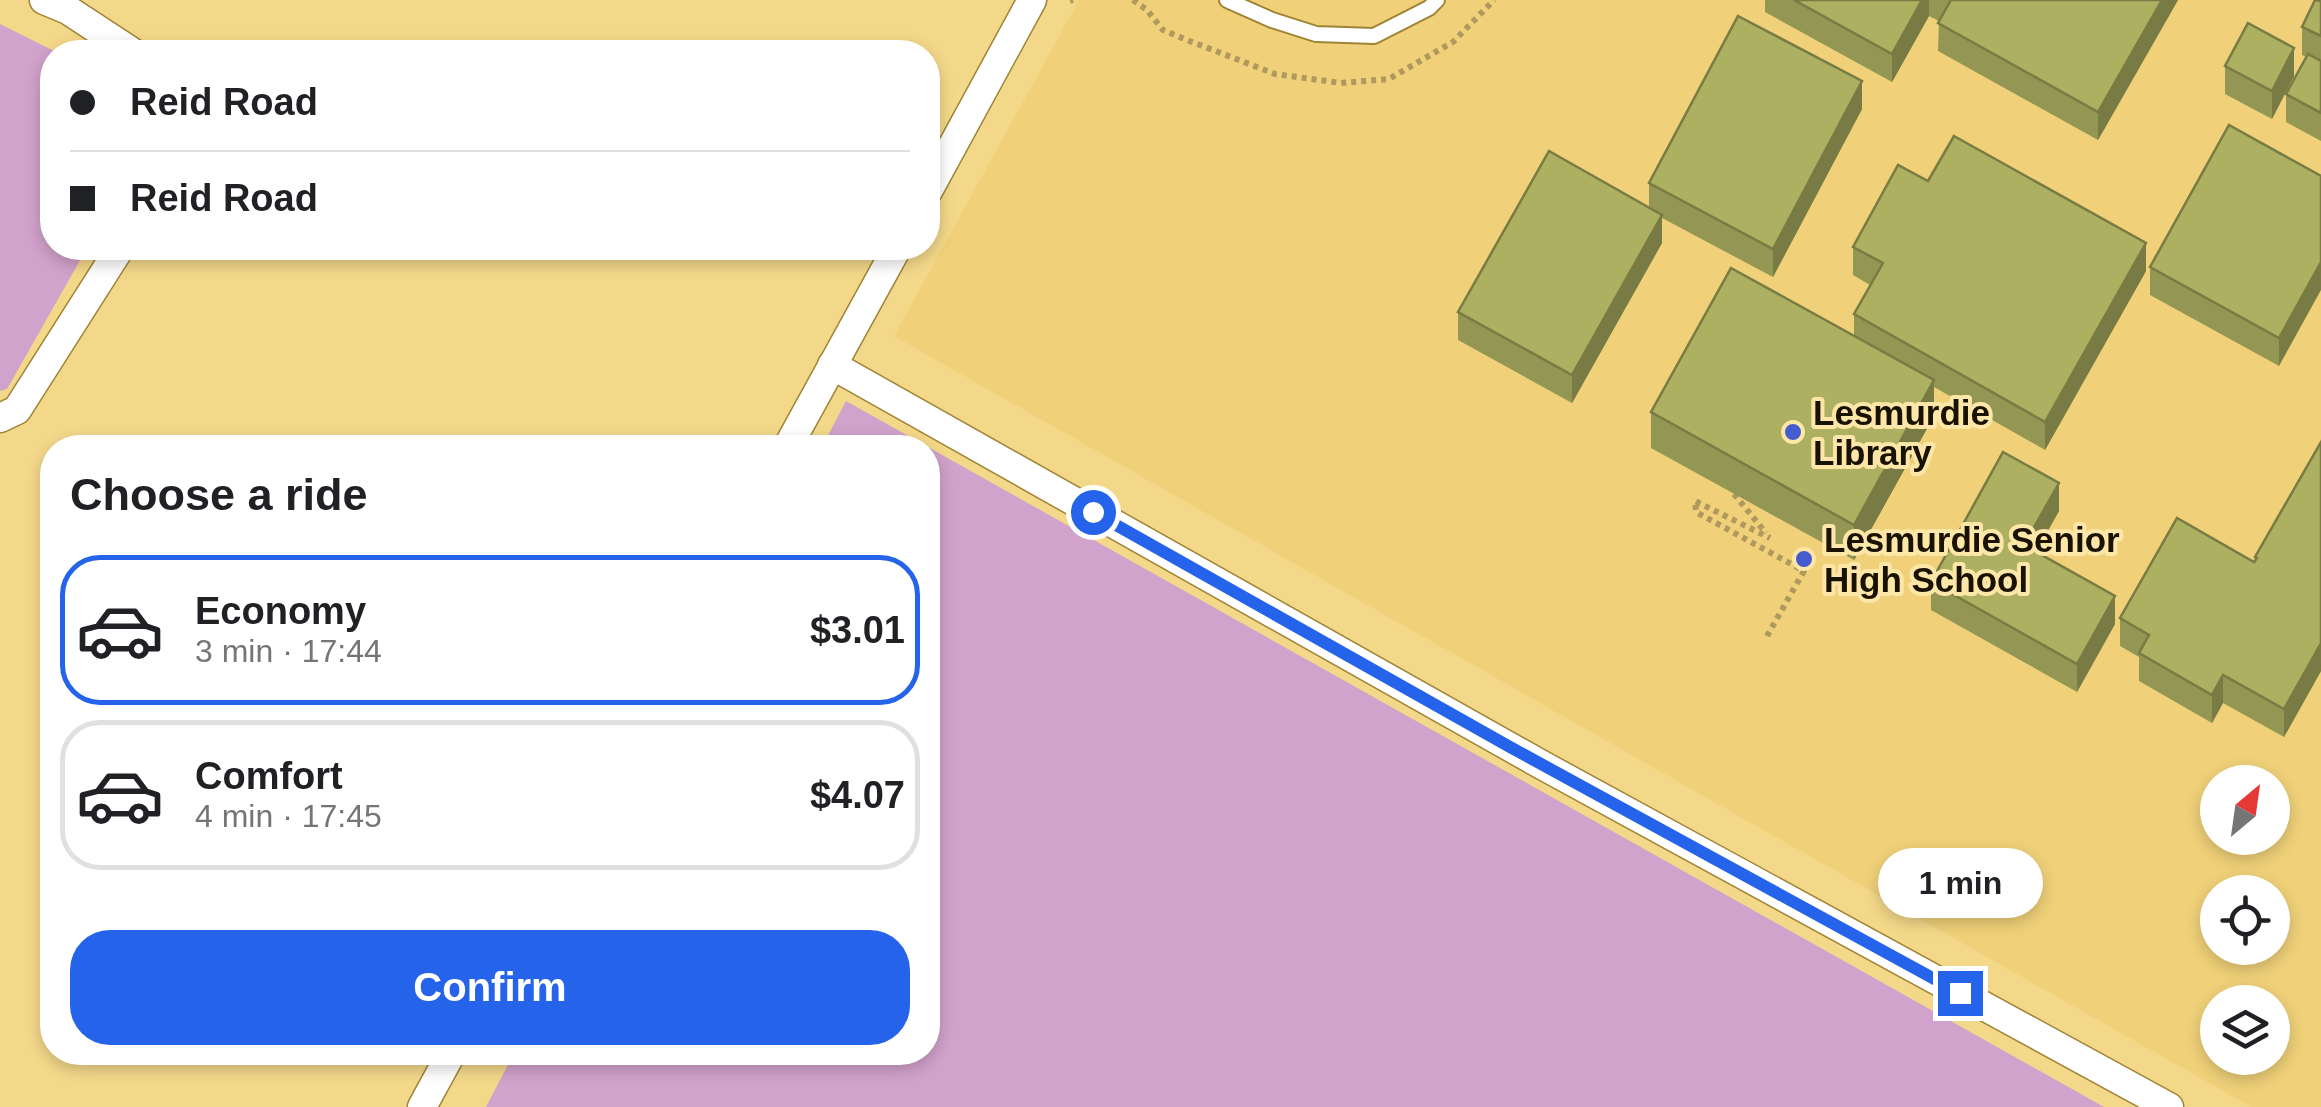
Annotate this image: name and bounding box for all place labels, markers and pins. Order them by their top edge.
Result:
place label: Lesmurdie Library [1813,393,1990,472]
marker: Lesmurdie Library [1782,421,1804,443]
place label: Lesmurdie Senior High School [1824,520,2120,599]
marker: Lesmurdie Senior High School [1793,548,1815,570]

